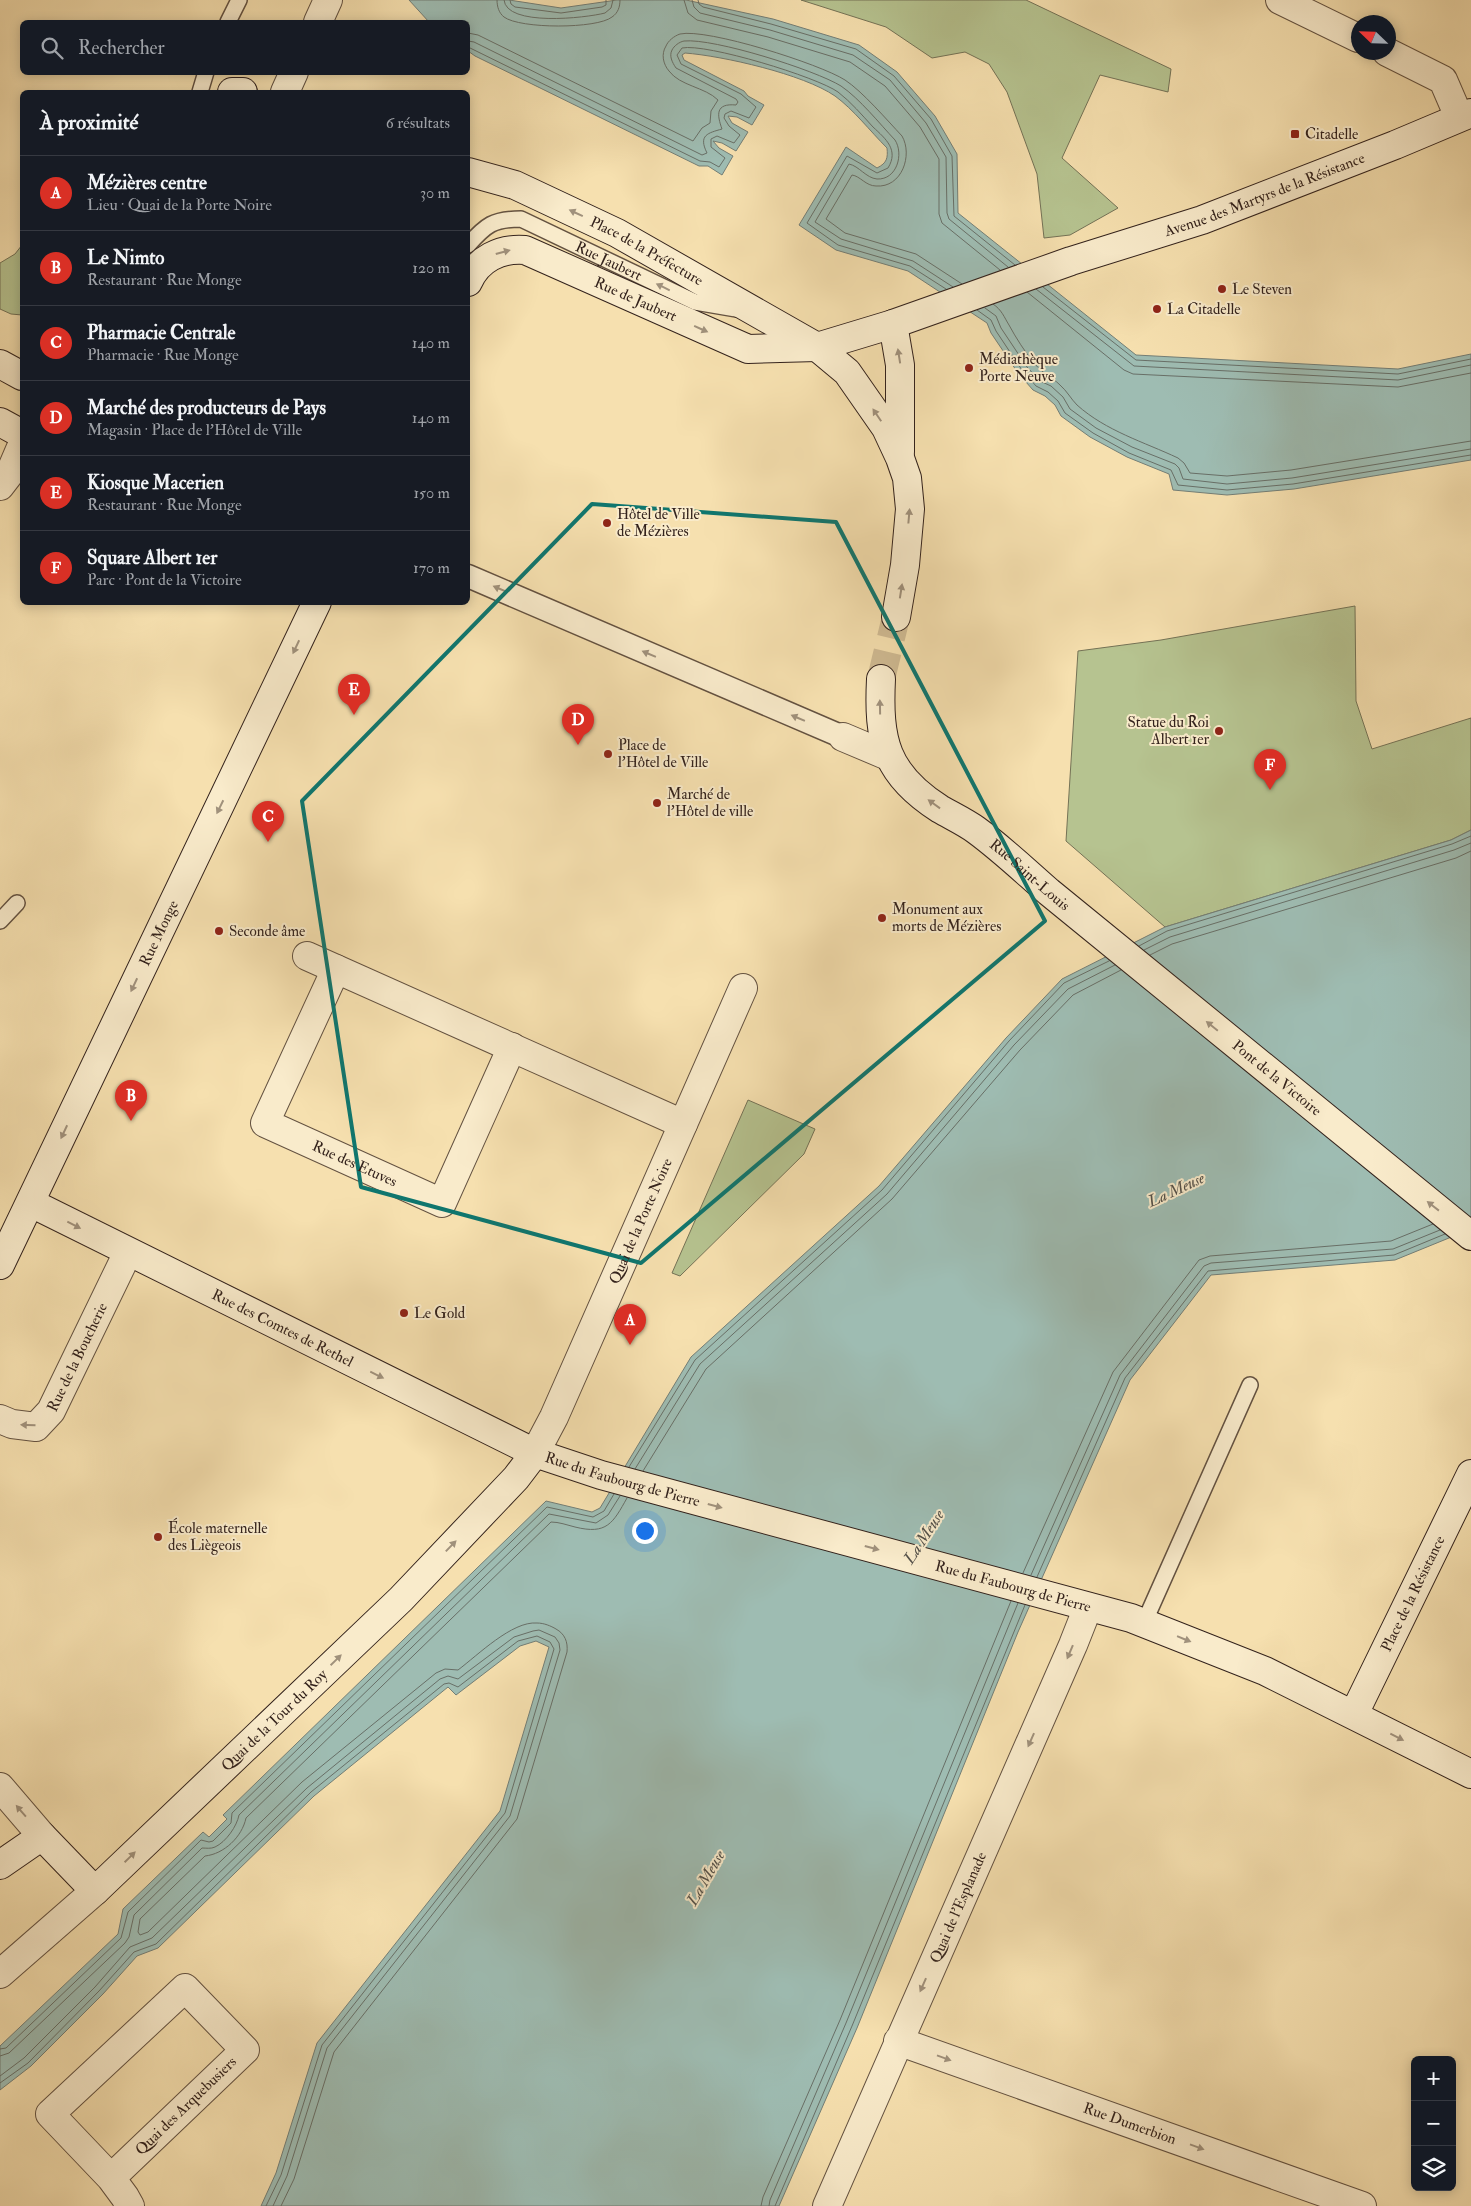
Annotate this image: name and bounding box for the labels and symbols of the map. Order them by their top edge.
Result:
north arrow [1351,15,1396,60]
place label: Citadelle [1305,125,1358,144]
marker: Citadelle [1289,128,1301,140]
street label: Avenue des Martyrs de la Résistance [1161,148,1367,241]
one-way arrow [568,209,583,218]
street label: Place de la Préfecture [587,212,707,290]
street label: Rue Jaubert [572,237,645,285]
one-way arrow [495,248,511,256]
street label: Rue de Jaubert [591,272,680,326]
place label: Le Steven [1232,280,1292,299]
one-way arrow [656,282,670,290]
marker: Le Steven [1216,283,1228,295]
place label: La Citadelle [1167,300,1241,319]
marker: La Citadelle [1151,303,1163,315]
one-way arrow [694,325,708,333]
one-way arrow [895,348,903,364]
place label: Médiathèque Porte Neuve [979,350,1058,386]
marker: Médiathèque Porte Neuve [963,362,975,374]
one-way arrow [872,408,882,422]
place label: Hôtel de Ville de Mézières [617,505,700,541]
one-way arrow [906,508,914,524]
marker: Hôtel de Ville de Mézières [601,517,613,529]
one-way arrow [897,583,905,599]
one-way arrow [493,585,507,593]
one-way arrow [292,639,300,654]
one-way arrow [642,649,656,657]
pin: E [338,674,370,715]
one-way arrow [876,698,884,714]
pin: D [562,704,594,745]
one-way arrow [791,713,805,721]
place label: Statue du Roi Albert 1er [1128,713,1209,749]
marker: Statue du Roi Albert 1er [1213,725,1225,737]
place label: Place de l'Hôtel de Ville [618,736,708,772]
marker: Place de l'Hôtel de Ville [602,748,614,760]
pin: F [1254,749,1286,790]
place label: Marché de l'Hôtel de ville [667,785,753,821]
marker: Marché de l'Hôtel de ville [651,797,663,809]
one-way arrow [927,799,941,809]
one-way arrow [215,800,223,814]
pin: C [252,801,284,842]
street label: Rue Saint-Louis [986,835,1074,915]
street label: Rue Monge [135,897,183,969]
place label: Monument aux morts de Mézières [892,900,1001,936]
marker: Monument aux morts de Mézières [876,912,888,924]
place label: Seconde âme [229,922,305,941]
marker: Seconde âme [213,925,225,937]
one-way arrow [130,978,138,993]
one-way arrow [1206,1020,1219,1031]
street label: Pont de la Victoire [1228,1036,1326,1120]
pin: B [115,1080,147,1121]
one-way arrow [60,1125,68,1139]
street label: Rue des Etuves [309,1136,400,1191]
street label: Quai de la Porte Noire [604,1155,676,1287]
water label: La Meuse [1143,1168,1208,1212]
one-way arrow [1426,1201,1439,1212]
one-way arrow [67,1221,81,1229]
street label: Rue des Comtes de Rethel [209,1285,357,1371]
street label: Rue de la Boucherie [43,1300,112,1415]
place label: Le Gold [414,1304,466,1323]
pin: A [614,1304,646,1345]
marker: Le Gold [398,1307,410,1319]
one-way arrow [369,1371,384,1379]
one-way arrow [20,1421,36,1429]
street label: Rue du Faubourg de Pierre [542,1447,702,1511]
one-way arrow [708,1502,723,1510]
water label: La Meuse [899,1506,949,1569]
place label: École maternelle des Liègeois [168,1517,268,1555]
your location [632,1518,658,1544]
marker: École maternelle des Liègeois [152,1531,164,1543]
street label: Place de la Résistance [1376,1532,1449,1655]
one-way arrow [445,1540,457,1552]
one-way arrow [865,1545,880,1553]
street label: Rue du Faubourg de Pierre [933,1556,1093,1616]
one-way arrow [1176,1636,1191,1643]
one-way arrow [1066,1645,1074,1660]
one-way arrow [330,1654,342,1666]
street label: Quai de la Tour du Roy [217,1665,331,1775]
one-way arrow [1027,1733,1035,1747]
one-way arrow [1390,1733,1405,1741]
one-way arrow [15,1805,26,1818]
water label: La Meuse [682,1846,730,1910]
street label: Quai de l'Esplanade [925,1849,991,1966]
one-way arrow [124,1851,136,1863]
one-way arrow [918,1978,926,1992]
street label: Quai des Arquebusiers [131,2053,241,2159]
one-way arrow [937,2055,952,2062]
street label: Rue Dumerbion [1081,2098,1179,2149]
one-way arrow [1189,2144,1204,2151]

